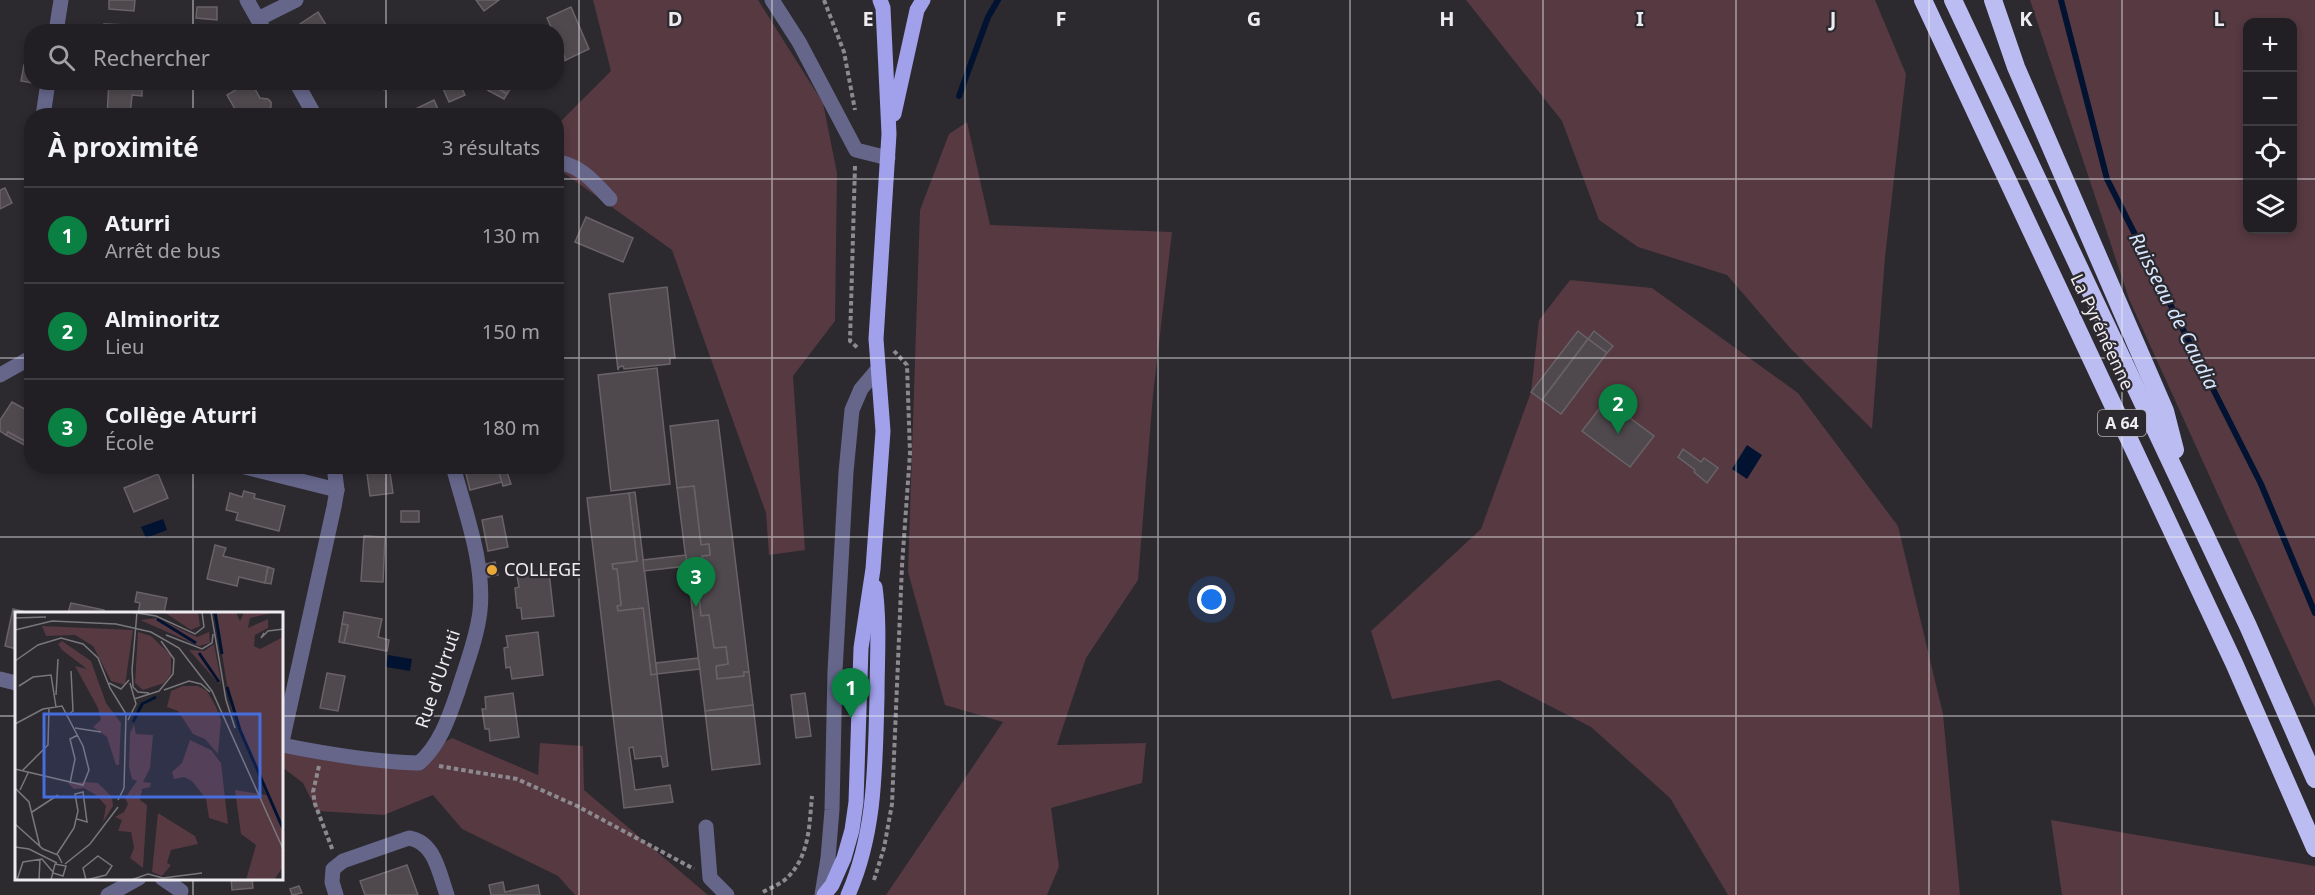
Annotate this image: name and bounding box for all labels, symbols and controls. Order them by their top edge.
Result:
text: D [668,5,682,32]
text: E [862,5,874,32]
text: F [1056,5,1066,32]
text: G [1247,5,1261,32]
text: H [1439,5,1455,32]
text: I [1636,5,1644,32]
text: J [1828,5,1836,32]
text: K [2019,5,2033,32]
text: L [2213,5,2225,32]
map controls [2243,18,2297,234]
button: + [2243,18,2297,72]
search box [24,24,564,90]
icon: search [45,41,78,74]
text: Rechercher [93,42,210,72]
button: − [2243,72,2297,126]
button: locate [2243,126,2297,180]
text: À proximité [48,129,199,165]
text: 3 résultats [442,134,540,161]
button: layers [2243,180,2297,234]
text: Aturri [105,207,170,237]
text: 1 [62,222,73,249]
text: 130 m [482,222,540,249]
water label: Ruisseau de Caudia [2123,228,2226,394]
text: Arrêt de bus [105,237,221,264]
street label: La Pyrénéenne [2066,270,2140,393]
text: Alminoritz [105,303,220,333]
text: 2 [62,318,73,345]
text: 150 m [482,318,540,345]
text: Lieu [105,333,144,360]
pin: 2 [1598,384,1638,434]
text: Collège Aturri [105,399,257,429]
road number: A 64 [2098,410,2146,436]
text: 3 [62,414,73,441]
text: 180 m [482,414,540,441]
text: École [105,429,154,456]
place label: COLLEGE [504,557,581,581]
pin: 3 [676,558,716,607]
marker: COLLEGE [485,563,499,577]
your location [1197,585,1226,614]
inset map [15,612,284,880]
street label: Rue d'Urruti [409,626,465,731]
pin: 1 [832,668,870,718]

